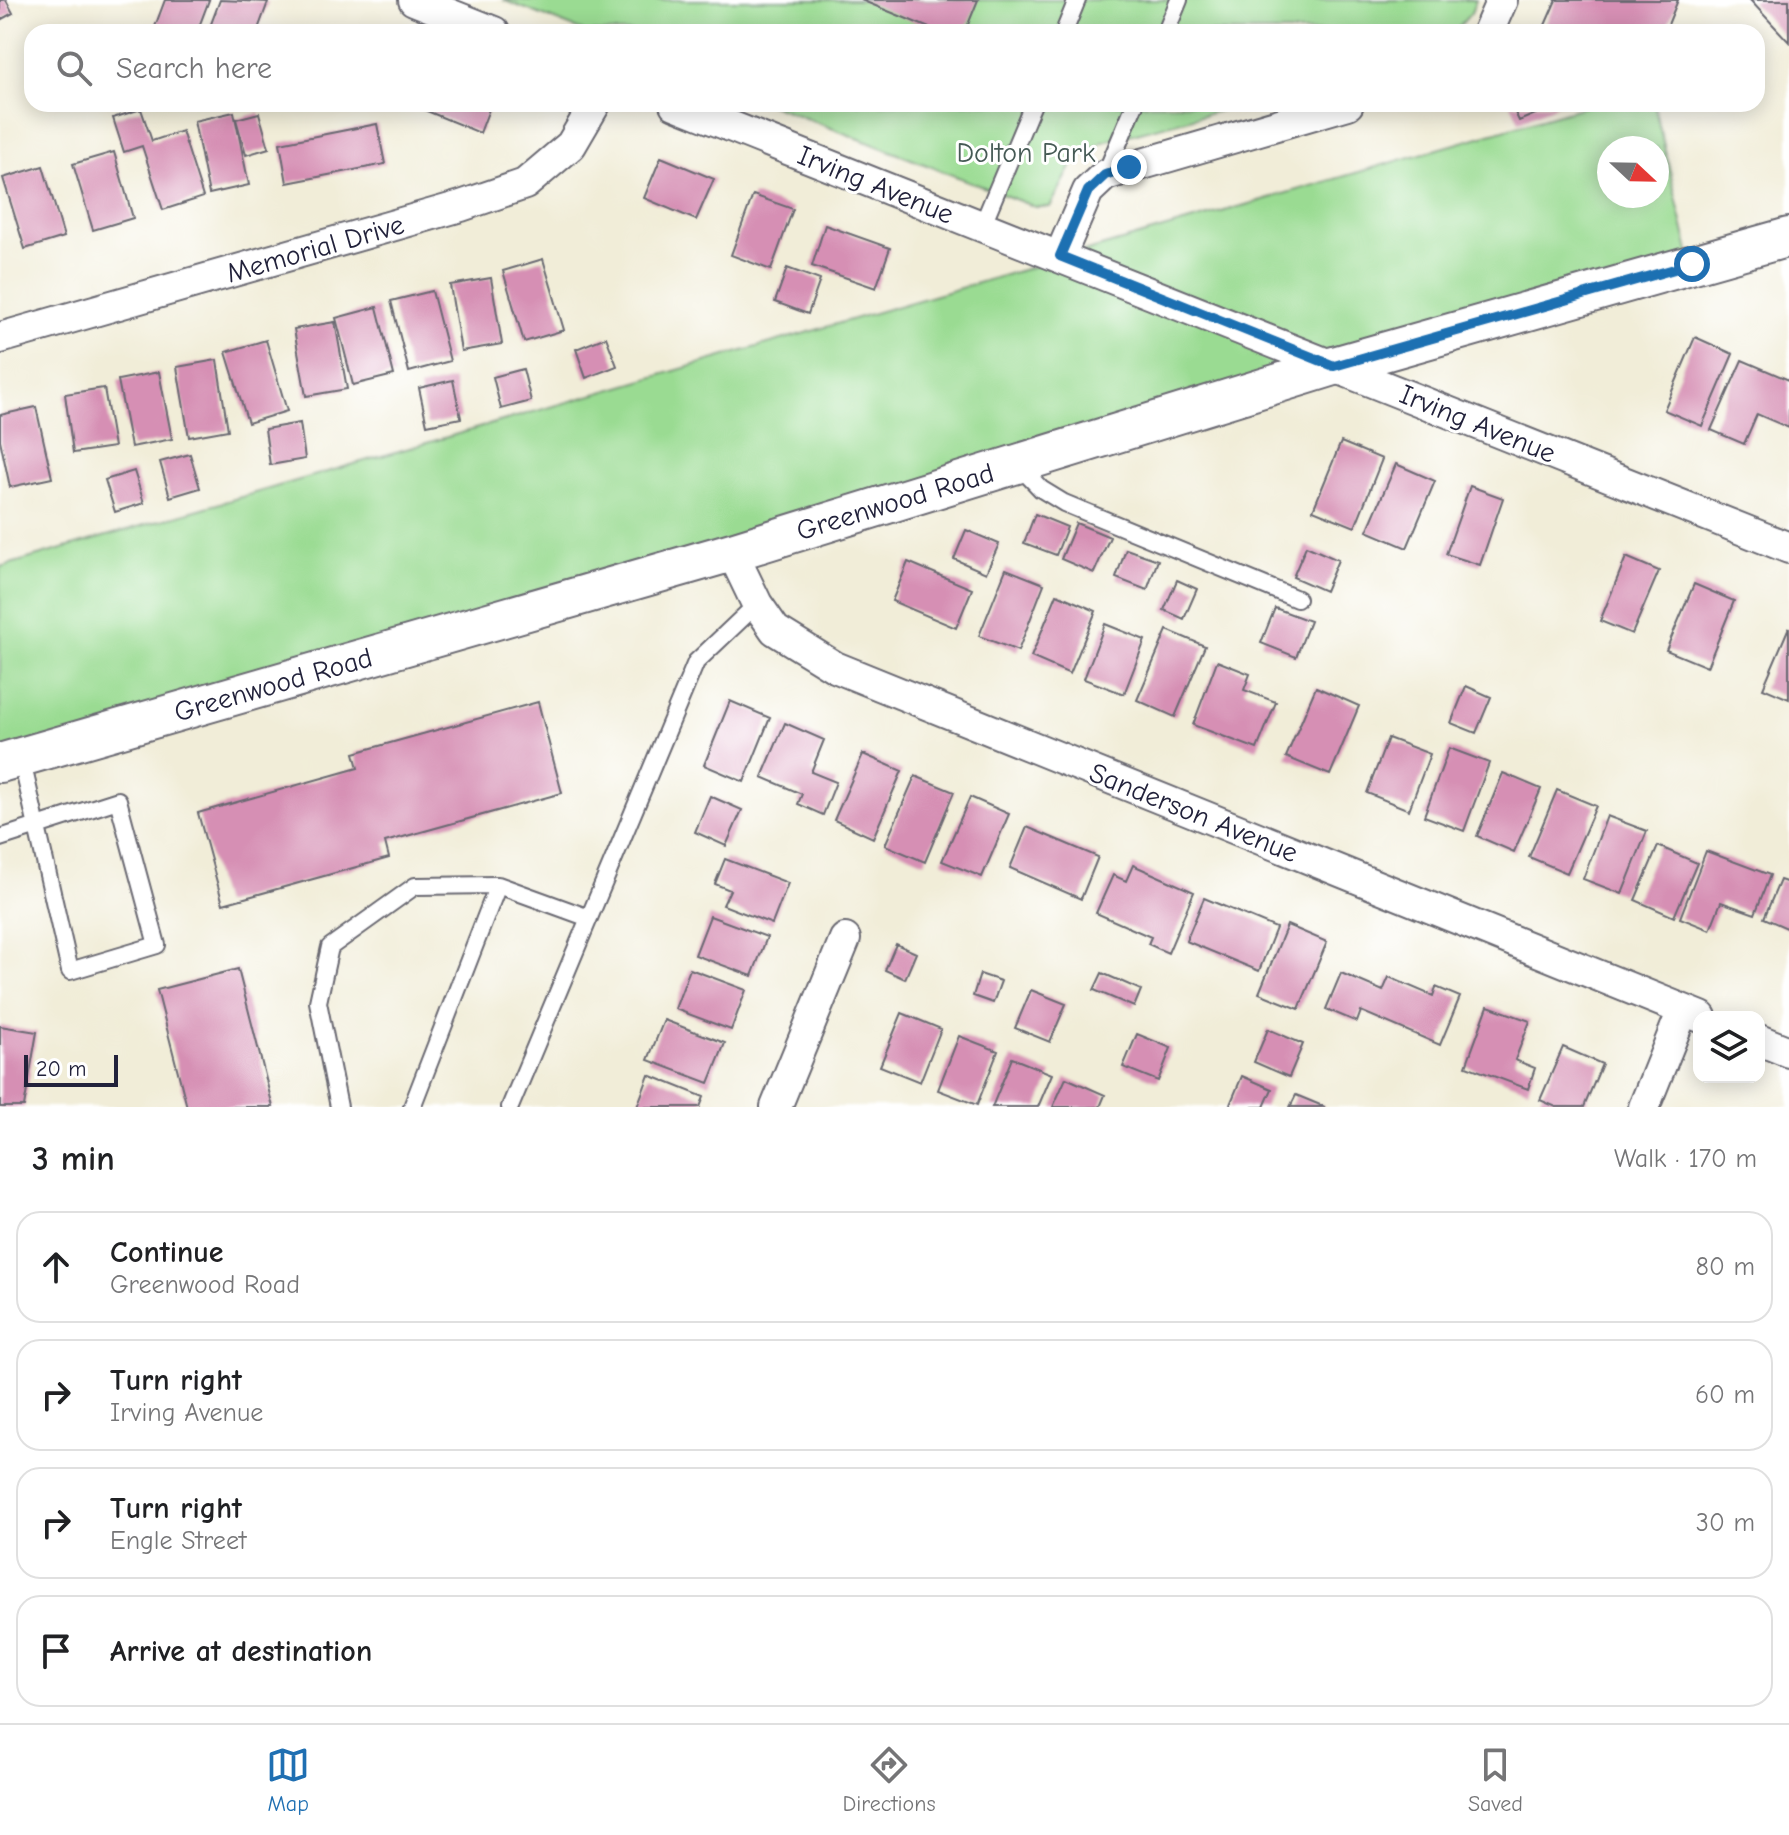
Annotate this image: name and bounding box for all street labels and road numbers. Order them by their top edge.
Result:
street label: Irving Avenue [793,139,958,231]
street label: Memorial Drive [223,208,408,290]
street label: Irving Avenue [1395,378,1560,470]
street label: Greenwood Road [793,457,998,547]
street label: Greenwood Road [170,641,376,729]
street label: Sanderson Avenue [1085,757,1302,869]

